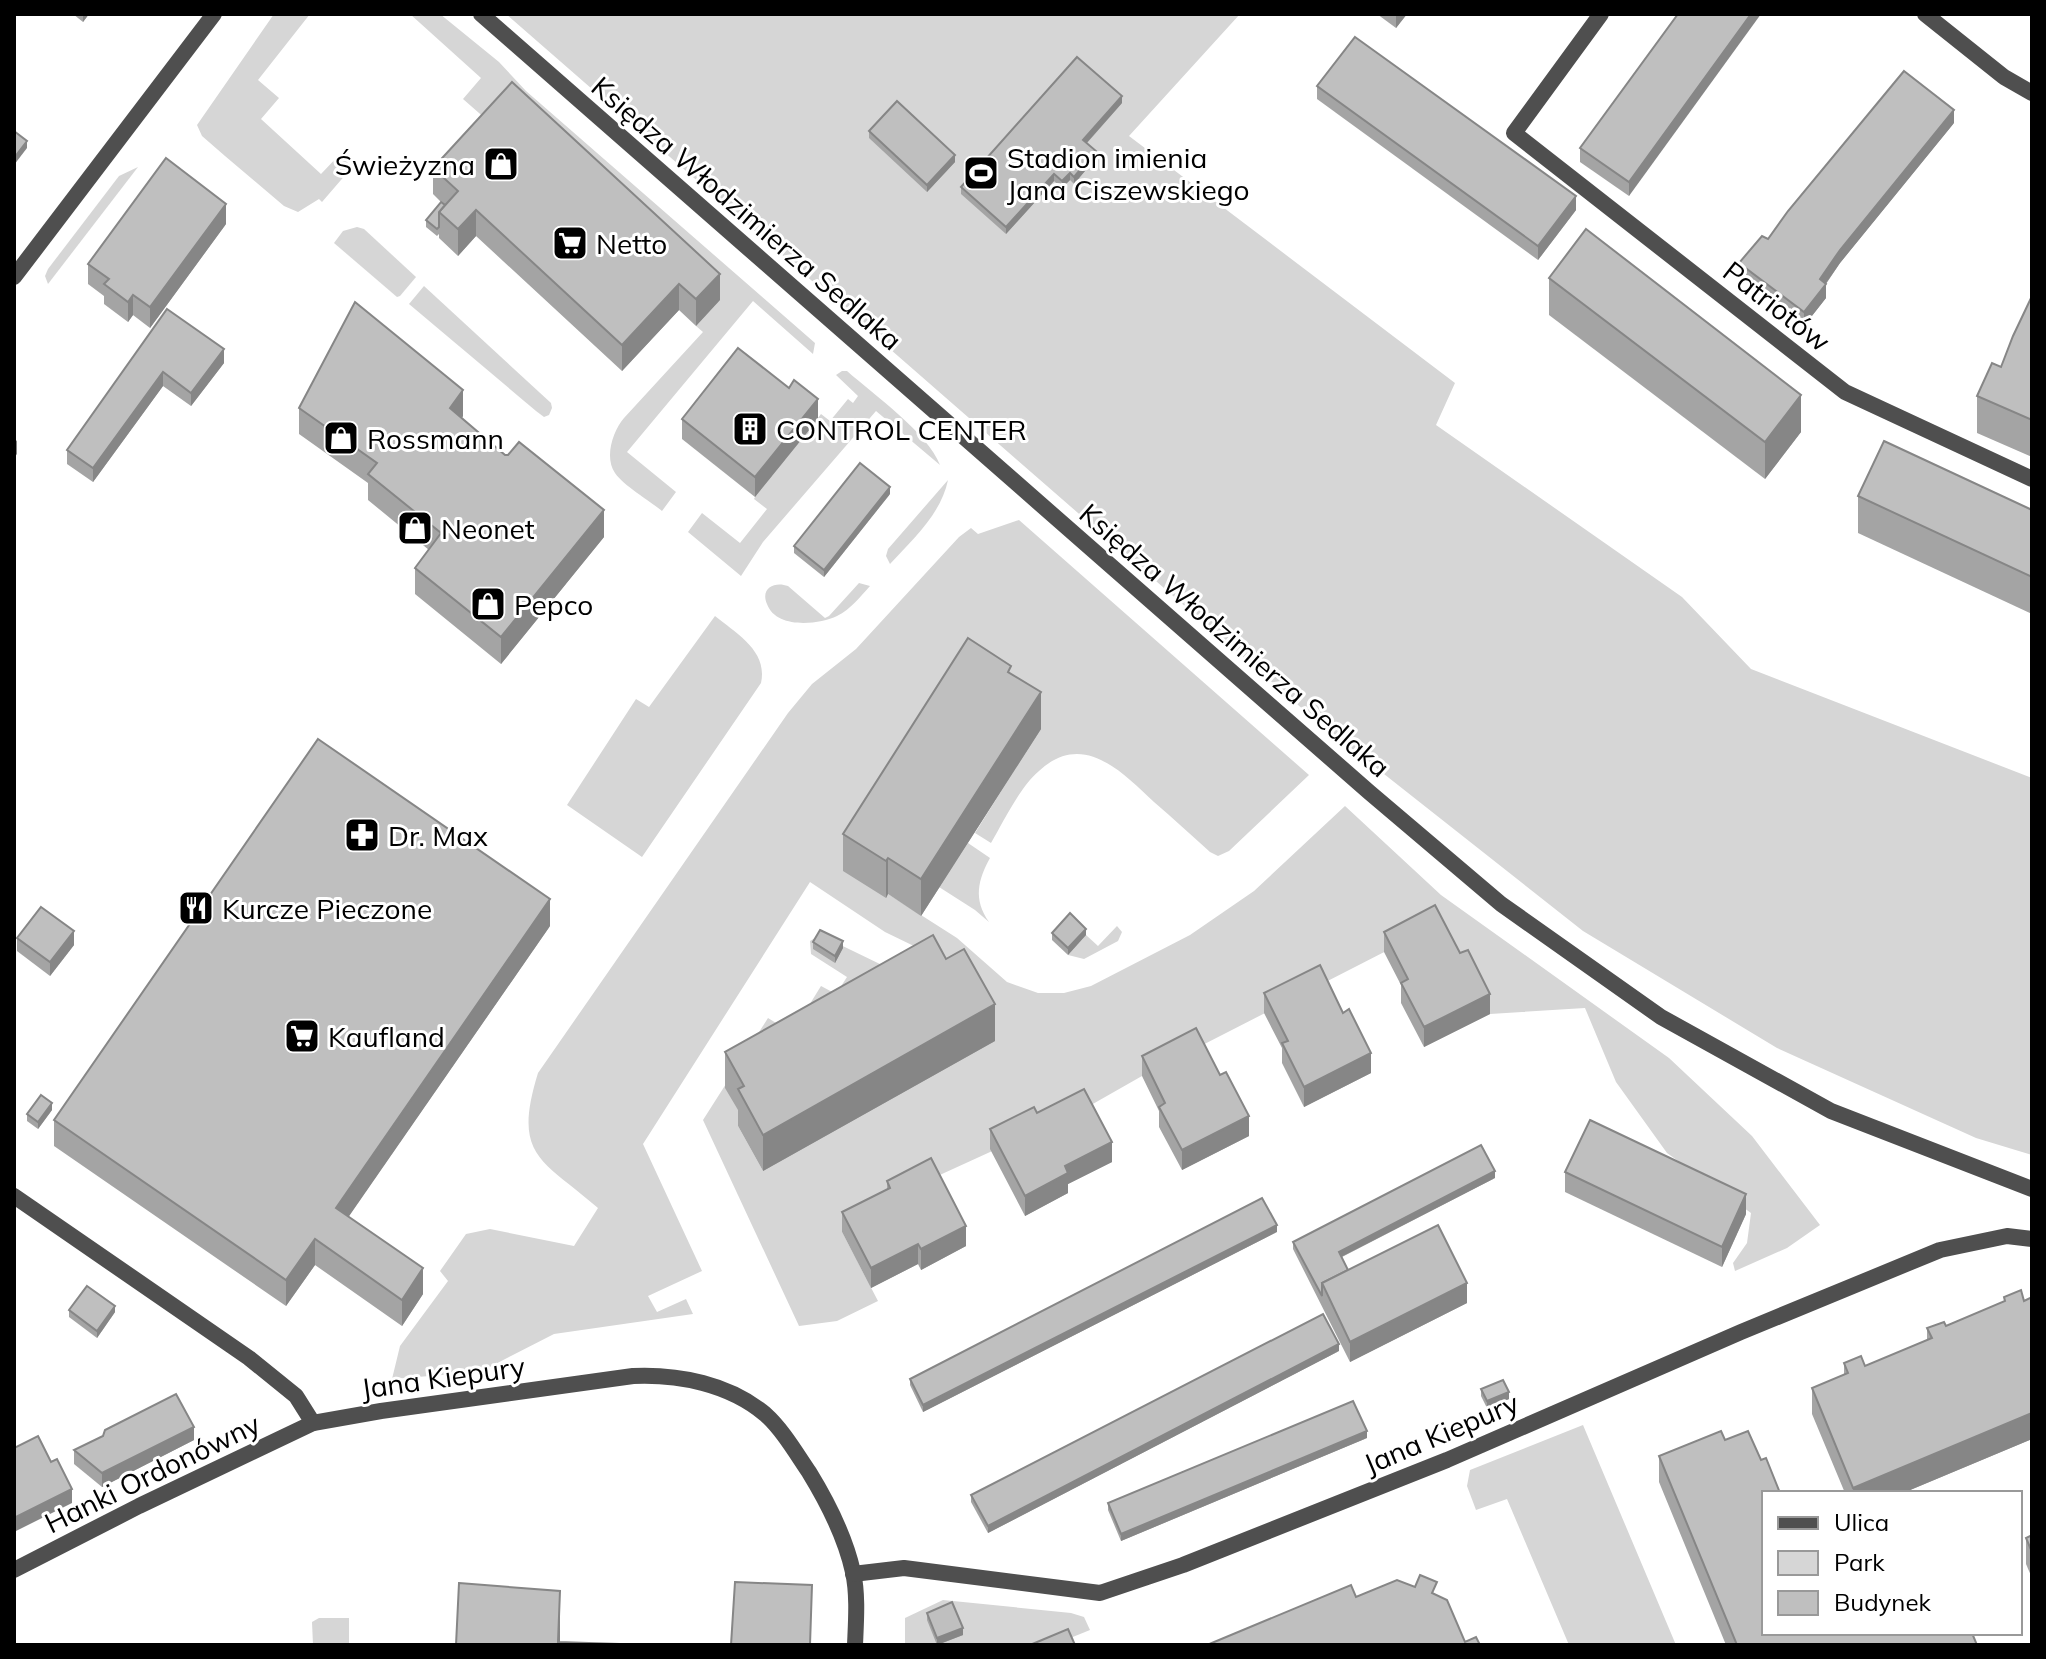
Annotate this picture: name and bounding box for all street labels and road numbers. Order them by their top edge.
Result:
street label: Księdza Włodzimierza Sedlaka [585,69,909,357]
street label: Patriotów [1716,253,1838,359]
street label: Księdza Włodzimierza Sedlaka [1073,496,1397,784]
street label: Jana Kiepury [359,1348,527,1406]
street label: Jana Kiepury [1358,1385,1524,1481]
street label: Hanki Ordonówny [39,1406,265,1540]

